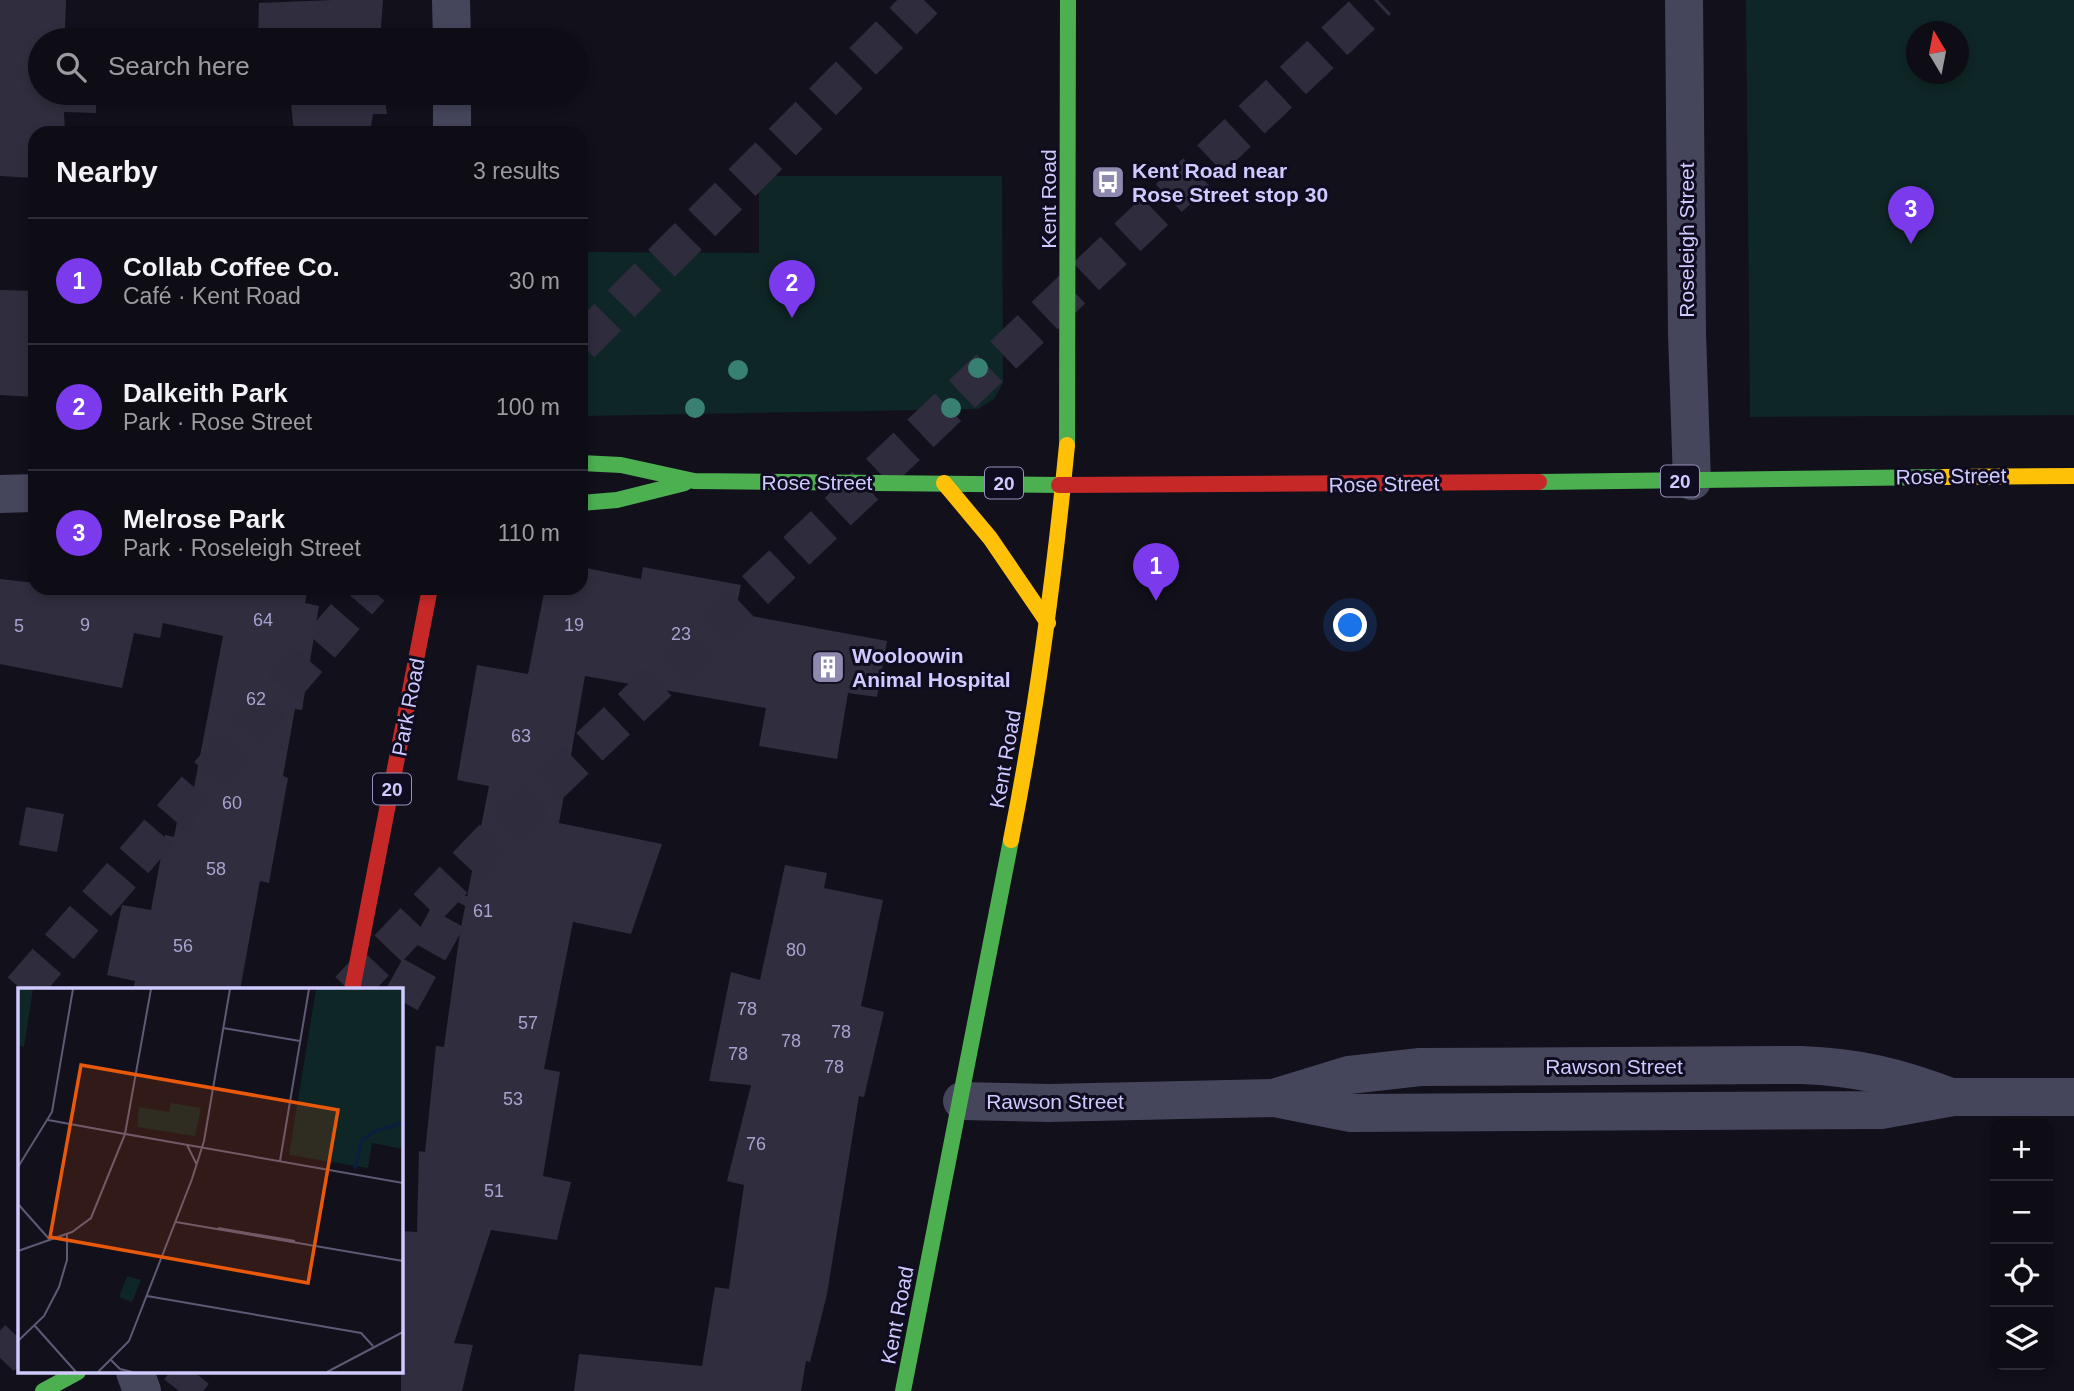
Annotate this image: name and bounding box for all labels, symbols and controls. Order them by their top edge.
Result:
north arrow [1906,21,1969,84]
search box [28,28,588,105]
icon: search [52,48,90,86]
text: Search here [108,51,250,81]
street label: Kent Road [1037,149,1060,249]
text: Nearby [56,155,158,188]
text: 3 results [473,158,560,184]
place label: Kent Road near Rose Street stop 30 [1132,159,1328,206]
street label: Roseleigh Street [1675,162,1698,318]
bus stop icon: Kent Road near Rose Street stop 30 [1089,163,1127,201]
pin: 3 [1888,186,1934,244]
text: Collab Coffee Co. [123,252,340,282]
pin: 2 [769,260,815,318]
text: 1 [73,268,85,294]
text: 30 m [509,268,560,294]
text: Café · Kent Road [123,283,301,309]
text: Dalkeith Park [123,378,288,408]
text: 2 [73,394,85,420]
text: 100 m [496,394,560,420]
text: Park · Rose Street [123,409,312,435]
street label: Rose Street [1895,464,2007,488]
road number: 20 [1661,466,1699,496]
road number: 20 [985,468,1023,498]
street label: Rose Street [762,471,873,494]
street label: Rose Street [1328,472,1440,496]
text: Melrose Park [123,504,285,534]
text: 3 [73,520,85,546]
text: 110 m [498,520,560,546]
text: Park · Roseleigh Street [123,535,361,561]
pin: 1 [1133,543,1179,601]
your location [1333,608,1367,642]
house number: 64 [253,610,273,630]
house number: 9 [80,615,90,635]
house number: 19 [564,615,584,635]
house number: 5 [14,616,24,636]
house number: 23 [671,624,691,644]
place label: Wooloowin Animal Hospital [852,644,1011,691]
building icon: Wooloowin Animal Hospital [809,648,847,686]
street label: Park Road [387,656,429,758]
house number: 62 [246,689,266,709]
street label: Kent Road [985,708,1025,810]
house number: 63 [511,726,531,746]
road number: 20 [373,774,411,804]
house number: 60 [222,793,242,813]
house number: 58 [206,859,226,879]
house number: 61 [473,901,493,921]
house number: 56 [173,936,193,956]
house number: 80 [786,940,806,960]
inset map [18,988,402,1374]
house number: 78 [737,999,757,1019]
house number: 57 [518,1013,538,1033]
house number: 78 [831,1022,851,1042]
house number: 78 [781,1031,801,1051]
house number: 78 [728,1044,748,1064]
street label: Rawson Street [1545,1055,1683,1078]
house number: 78 [824,1057,844,1077]
house number: 53 [503,1089,523,1109]
street label: Rawson Street [986,1090,1124,1113]
map controls [1990,1118,2053,1370]
button: + [1990,1118,2053,1181]
house number: 76 [746,1134,766,1154]
house number: 51 [484,1181,504,1201]
button: − [1990,1181,2053,1244]
button: locate [1990,1244,2053,1307]
street label: Kent Road [876,1264,918,1366]
button: layers [1990,1307,2053,1370]

